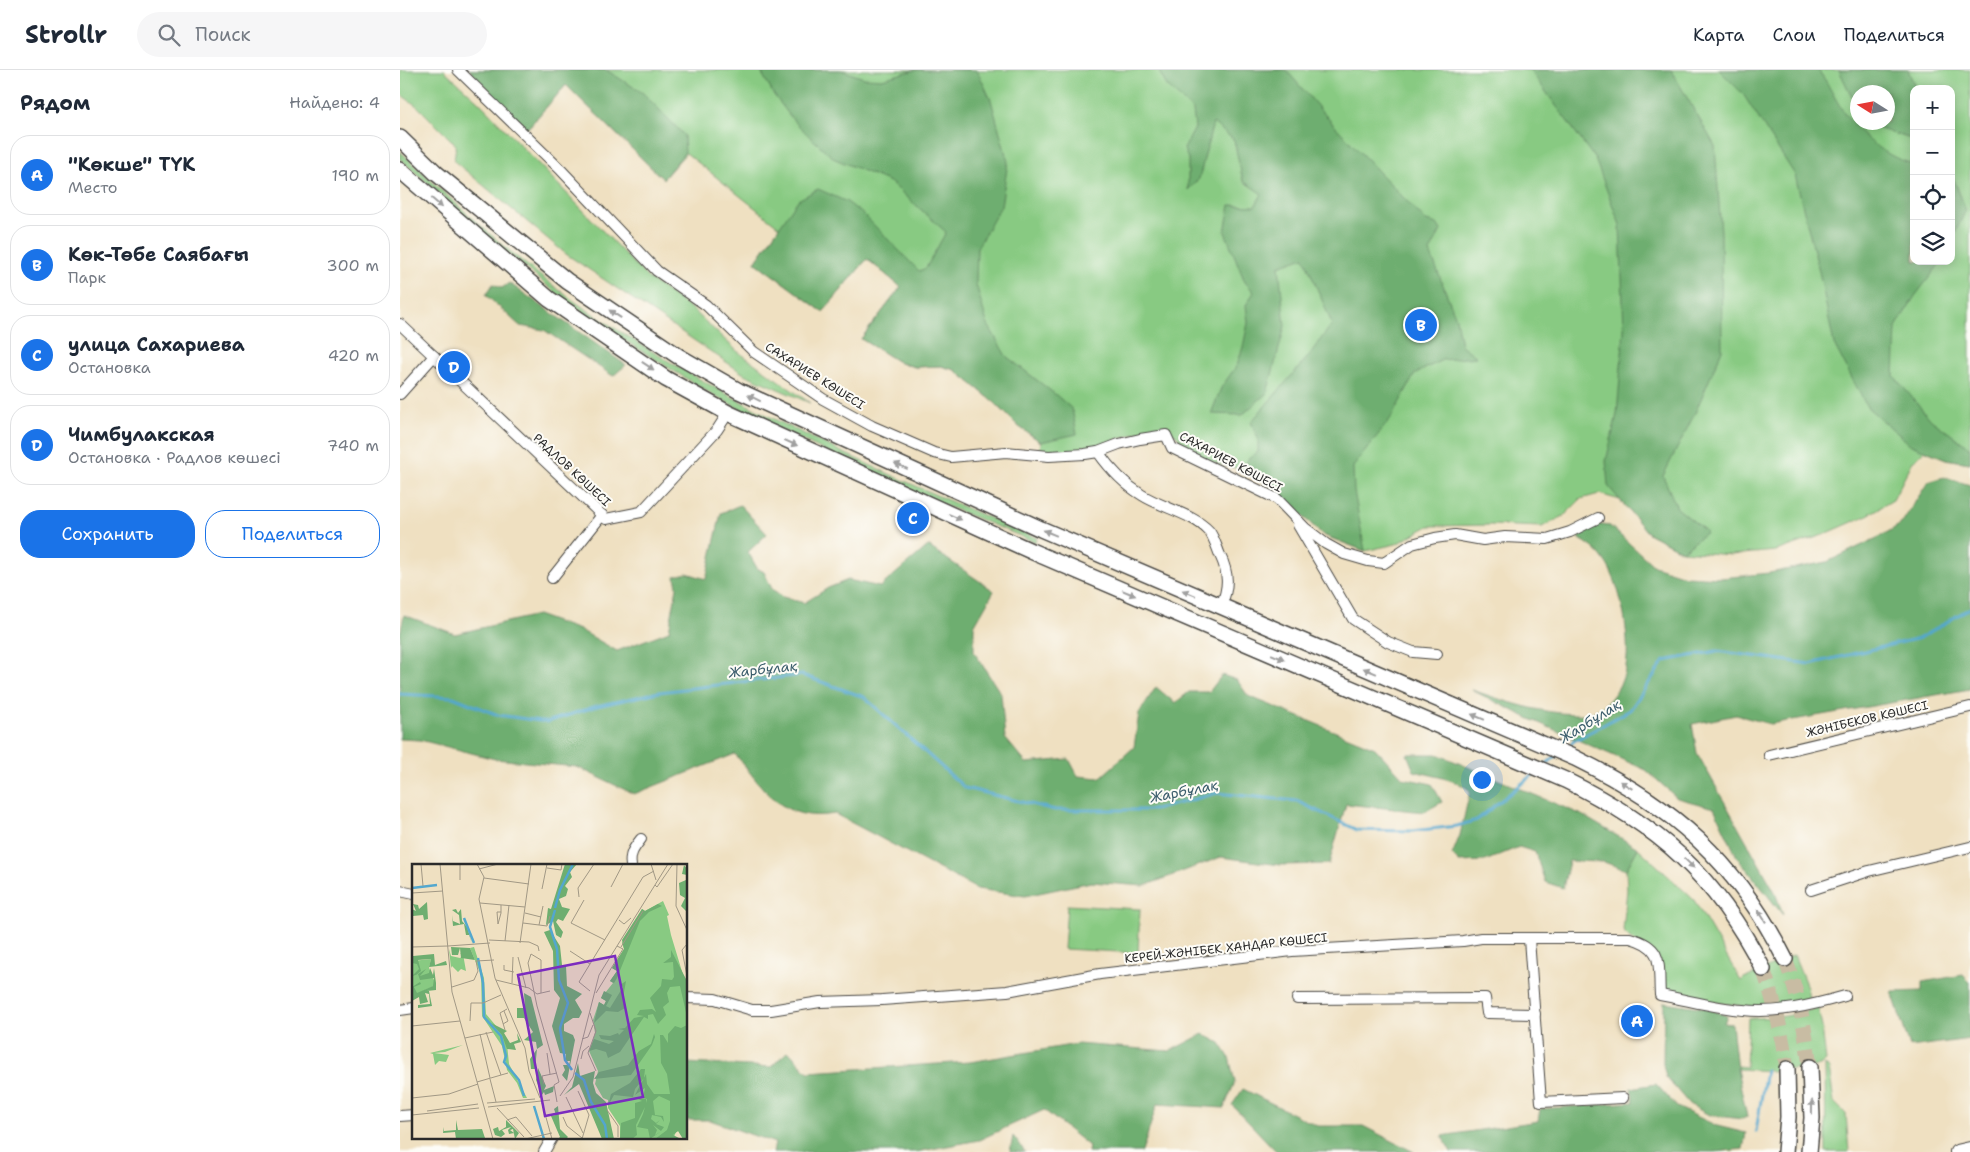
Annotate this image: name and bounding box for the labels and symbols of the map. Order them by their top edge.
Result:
north arrow [1850,85,1895,130]
one-way arrow [430,197,443,208]
pin: B [1405,306,1437,344]
one-way arrow [609,309,622,319]
street label: САХАРИЕВ КӨШЕСІ [762,339,868,413]
pin: D [438,348,470,386]
one-way arrow [641,361,654,371]
one-way arrow [747,394,761,402]
street label: САХАРИЕВ КӨШЕСІ [1177,428,1286,496]
street label: РАДЛОВ КӨШЕСІ [530,430,614,510]
one-way arrow [784,439,798,447]
one-way arrow [894,462,908,470]
pin: C [897,499,929,537]
one-way arrow [948,513,962,521]
one-way arrow [1043,528,1057,536]
one-way arrow [1182,588,1196,596]
one-way arrow [1122,590,1136,598]
one-way arrow [1271,654,1285,662]
water label: Жарбұлақ [727,656,798,682]
one-way arrow [1363,666,1378,674]
water label: Жарбұлақ [1555,695,1624,747]
street label: ЖӘНІБЕКОВ КӨШЕСІ [1804,697,1930,741]
one-way arrow [1471,712,1485,720]
your location [1469,767,1495,793]
water label: Жарбұлақ [1147,776,1220,807]
one-way arrow [1619,780,1632,789]
one-way arrow [1682,857,1694,869]
inset map [412,864,688,1140]
one-way arrow [1757,910,1766,923]
street label: КЕРЕЙ-ЖӘНІБЕК ХАНДАР КӨШЕСІ [1124,929,1329,967]
pin: A [1621,1002,1653,1040]
one-way arrow [1808,1099,1816,1115]

